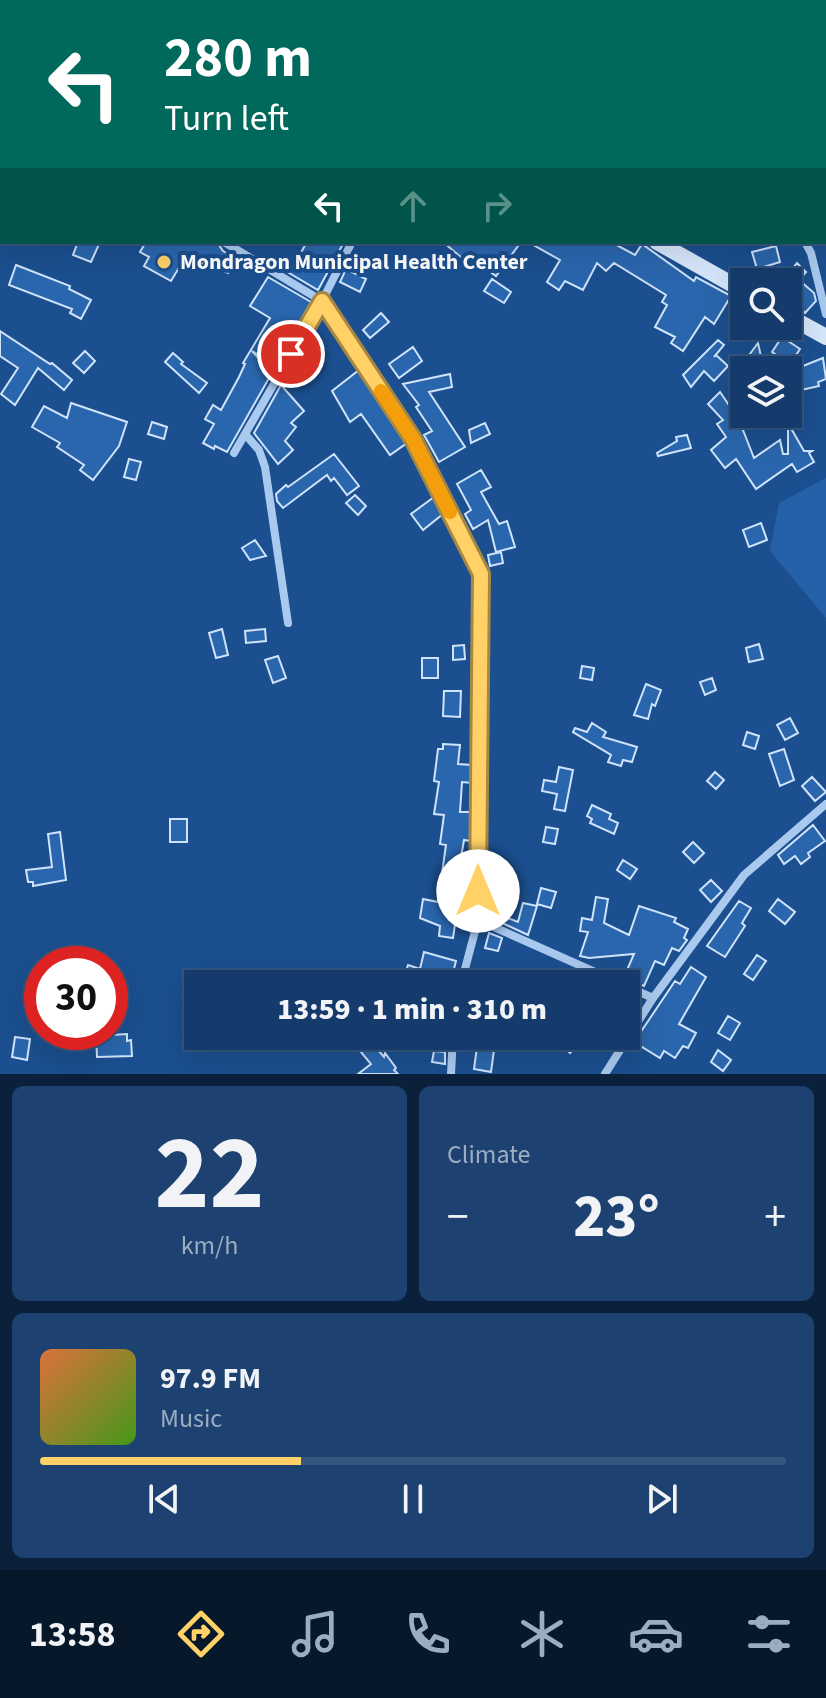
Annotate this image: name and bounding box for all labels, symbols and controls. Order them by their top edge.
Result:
text: 280 m [164,19,312,98]
icon: left [32,32,136,136]
text: Turn left [164,93,289,144]
icon: left [307,184,351,228]
icon: ahead [391,184,435,228]
icon: right [475,184,519,228]
place label: Mondragon Municipal Health Center [180,246,528,278]
marker: Mondragon Municipal Health Center [155,253,173,271]
map controls [730,268,802,428]
button: search [730,268,802,340]
pin [257,320,325,388]
icon: arrive [269,332,313,376]
button: layers [730,356,802,428]
position arrow [436,849,520,933]
speed limit sign: 30 [24,946,128,1050]
text: 13:59 · 1 min · 310 m [277,988,547,1031]
text: 22 [155,1101,264,1249]
text: Climate [447,1136,531,1173]
text: 23° [573,1175,660,1260]
text: − [447,1186,469,1249]
text: + [764,1186,786,1249]
text: km/h [181,1227,238,1264]
text: 97.9 FM [160,1357,261,1400]
text: Music [160,1400,222,1437]
icon: previous [142,1477,186,1521]
icon: pause [391,1477,435,1521]
icon: next [640,1477,684,1521]
icon: directions [173,1606,229,1662]
icon: music [287,1606,343,1662]
icon: phone [400,1606,456,1662]
icon: climate [514,1606,570,1662]
icon: car [628,1606,684,1662]
icon: filters [741,1606,797,1662]
text: 13:58 [29,1609,116,1660]

